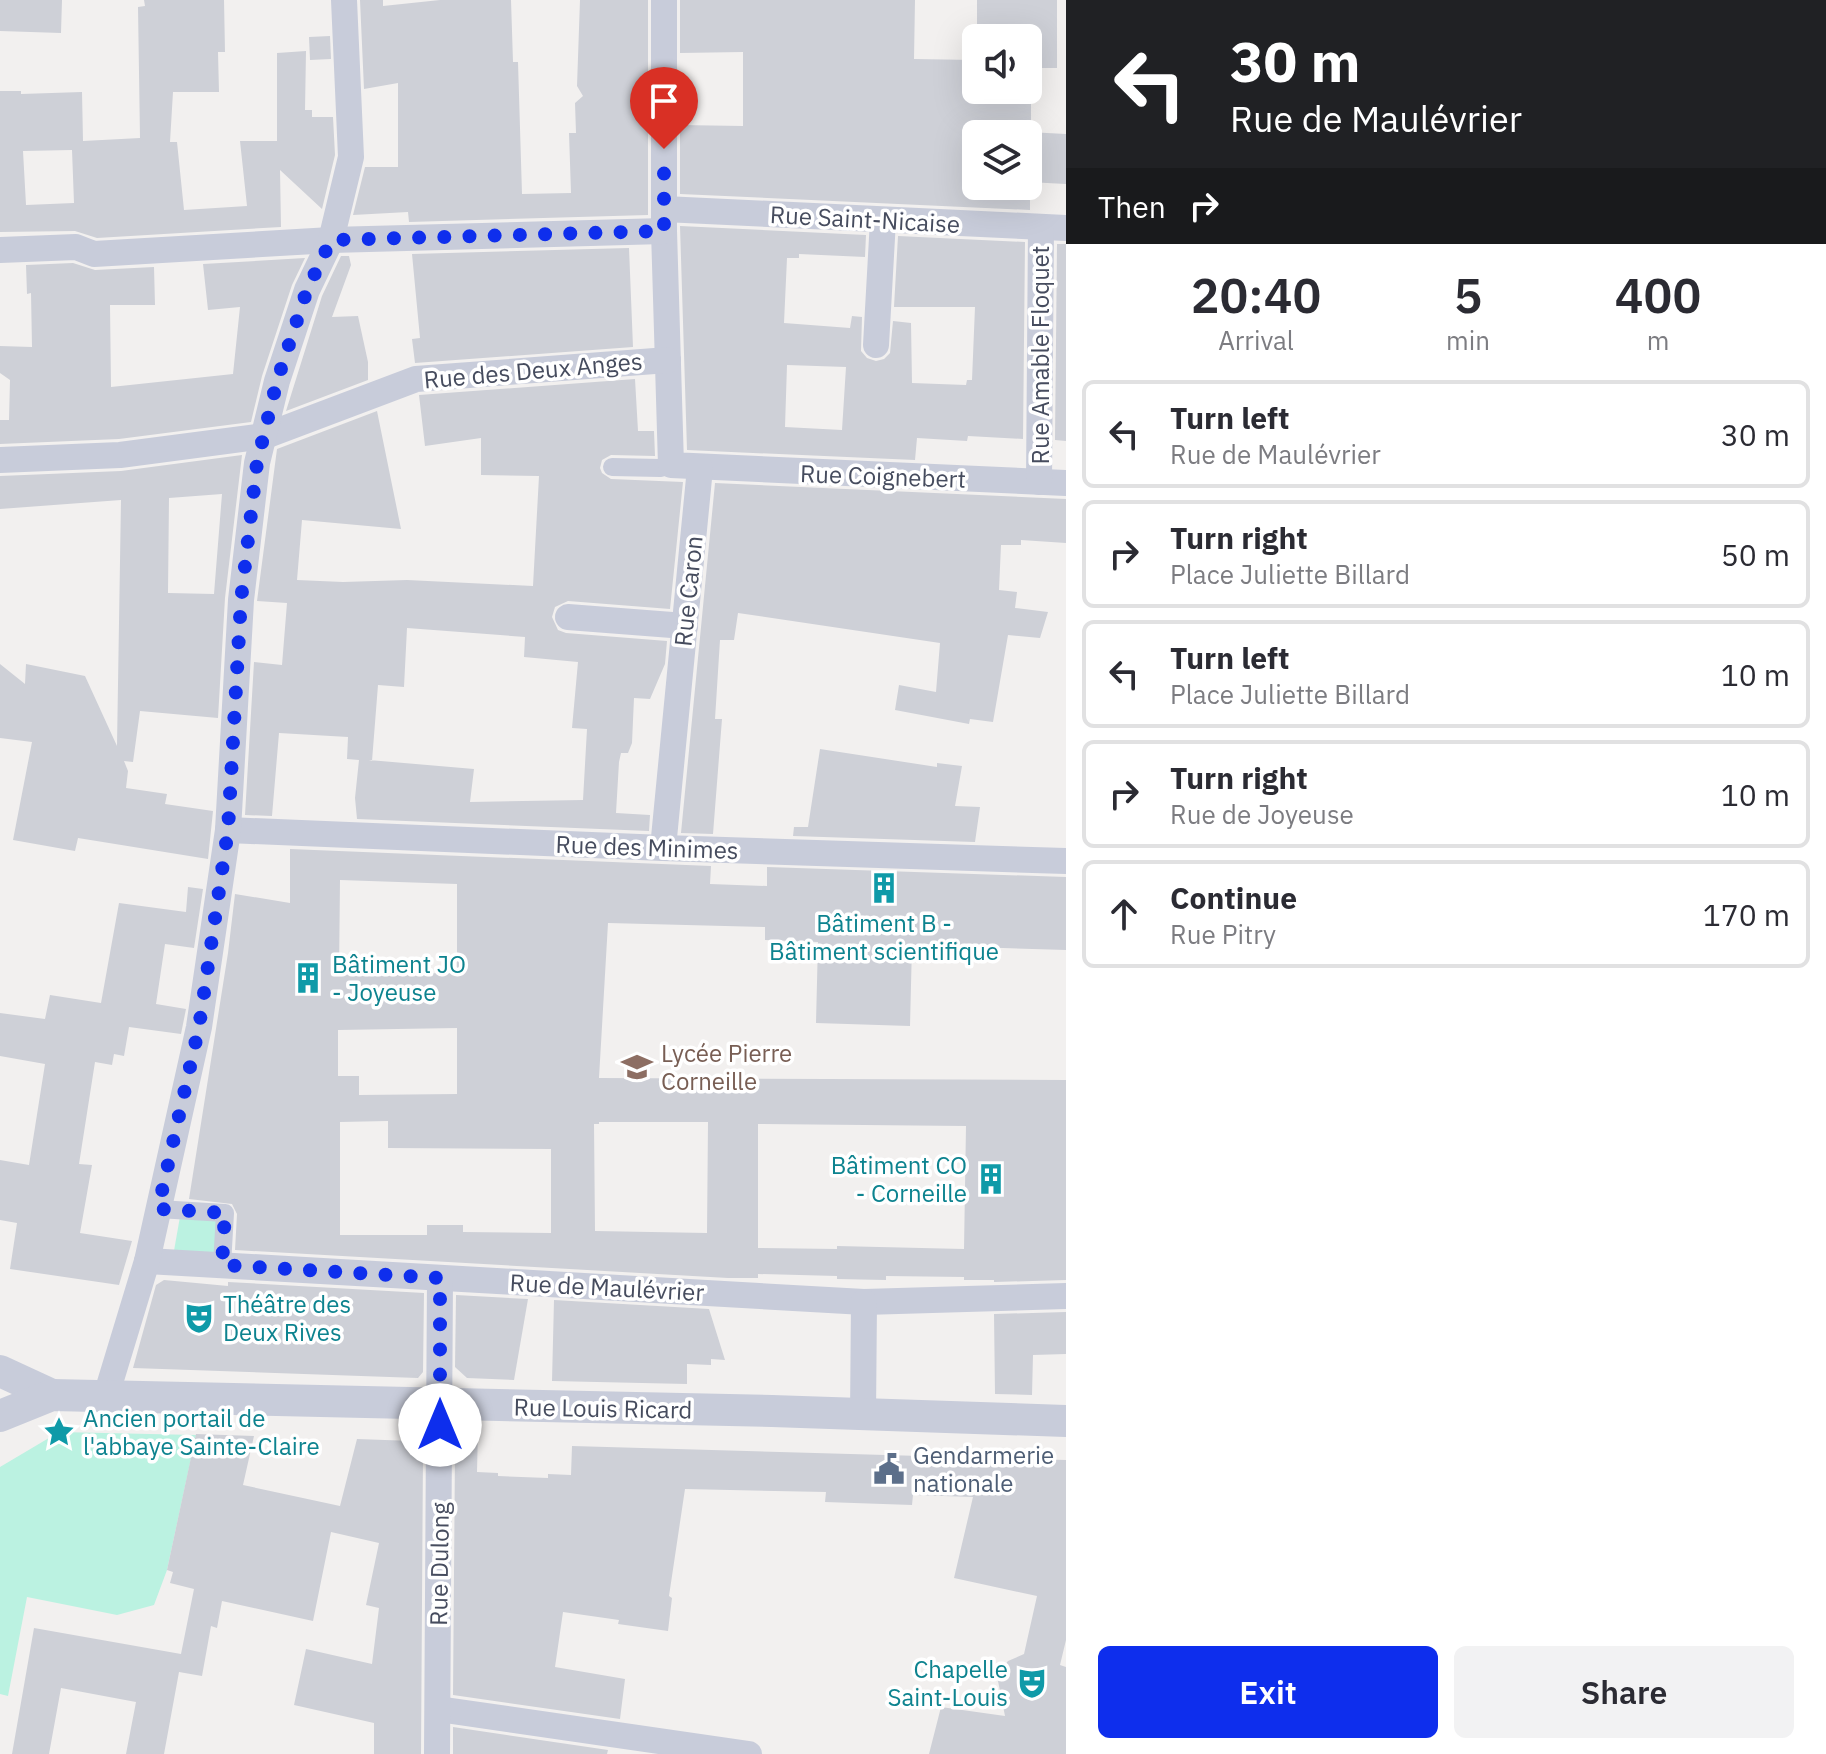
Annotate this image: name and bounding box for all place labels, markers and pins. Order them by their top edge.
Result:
pin [630,67,698,149]
building icon: Bâtiment B - Bâtiment scientifique [867,871,901,905]
place label: Bâtiment B - Bâtiment scientifique [769,907,999,967]
place label: Bâtiment JO - Joyeuse [332,948,466,1008]
building icon: Bâtiment JO - Joyeuse [291,961,325,995]
place label: Lycée Pierre Corneille [661,1037,792,1097]
school or university icon: Lycée Pierre Corneille [620,1050,654,1084]
place label: Bâtiment CO - Corneille [831,1149,967,1209]
building icon: Bâtiment CO - Corneille [974,1162,1008,1196]
place label: Théâtre des Deux Rives [223,1288,351,1348]
theatre icon: Théâtre des Deux Rives [182,1301,216,1335]
place label: Ancien portail de l'abbaye Sainte-Claire [83,1402,320,1462]
place icon: Ancien portail de l'abbaye Sainte-Claire [42,1415,76,1449]
place label: Gendarmerie nationale [913,1439,1054,1499]
public building icon: Gendarmerie nationale [872,1452,906,1486]
place label: Chapelle Saint-Louis [888,1653,1008,1713]
theatre icon: Chapelle Saint-Louis [1015,1666,1049,1700]

